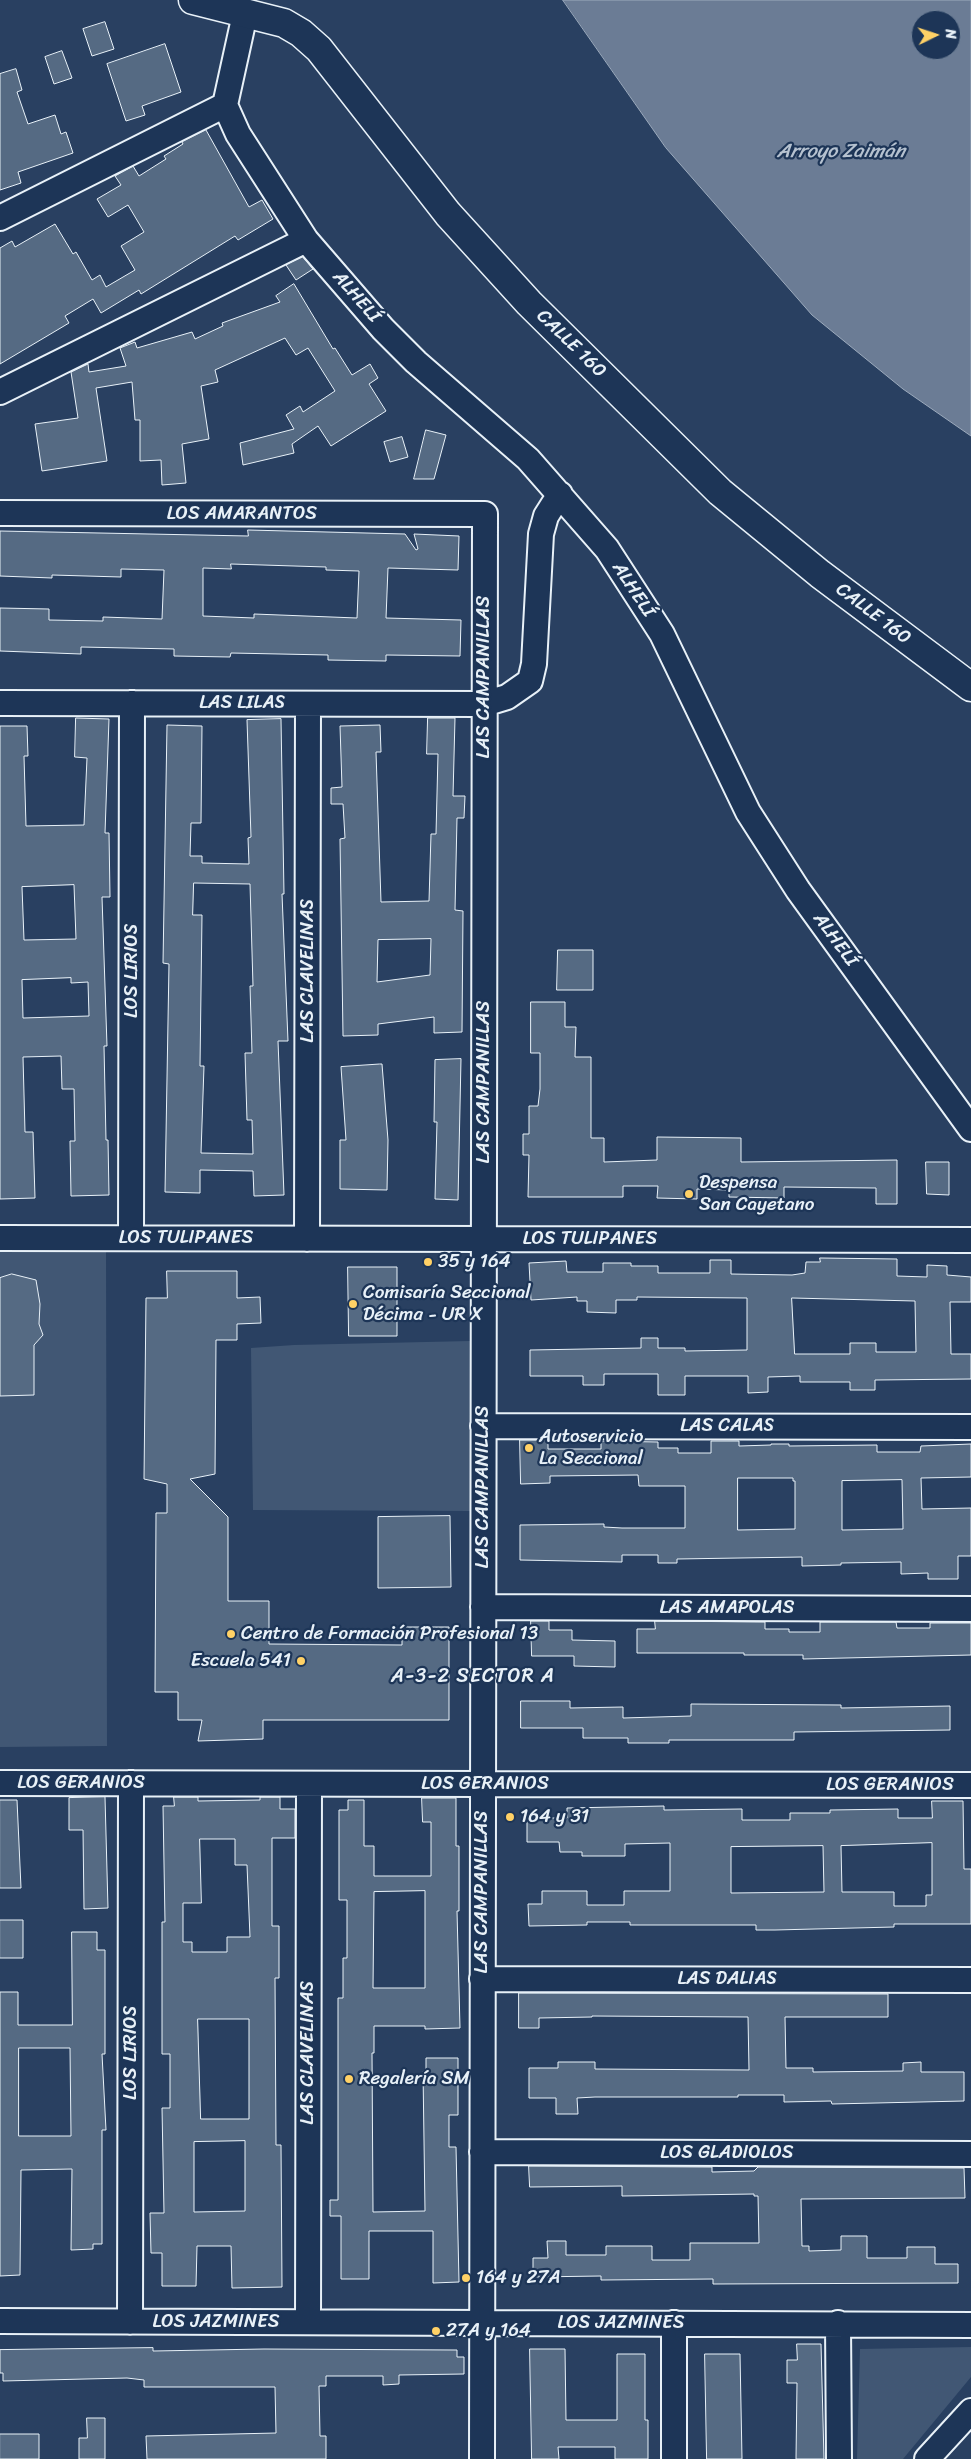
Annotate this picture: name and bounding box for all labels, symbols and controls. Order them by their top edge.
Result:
north arrow [911,10,961,60]
text: N [938,28,963,40]
water label: Arroyo Zaimán [777,140,905,164]
street label: ALHELÍ [327,266,385,328]
street label: CALLE 160 [531,305,611,383]
street label: LOS AMARANTOS [167,503,317,525]
street label: ALHELÍ [607,558,659,622]
street label: CALLE 160 [831,578,915,650]
street label: LAS CAMPANILLAS [473,596,495,758]
street label: LAS LILAS [199,692,285,714]
street label: LAS CLAVELINAS [297,899,319,1043]
street label: ALHELÍ [808,908,862,972]
street label: LOS LIRIOS [121,924,143,1018]
street label: LAS CAMPANILLAS [473,1001,495,1163]
place label: Despensa San Cayetano [699,1172,814,1216]
marker: Despensa San Cayetano [683,1188,695,1200]
street label: LOS TULIPANES [119,1227,253,1249]
street label: LOS TULIPANES [523,1228,657,1250]
place label: 35 y 164 [438,1251,511,1273]
marker: 35 y 164 [422,1256,434,1268]
place label: Comisaría Seccional Décima - UR X [363,1282,531,1326]
marker: Comisaría Seccional Décima - UR X [347,1298,359,1310]
street label: LAS CAMPANILLAS [472,1406,494,1568]
street label: LAS CALAS [680,1415,774,1437]
place label: Autoservicio La Seccional [539,1426,643,1470]
marker: Autoservicio La Seccional [523,1442,535,1454]
street label: LAS AMAPOLAS [659,1597,795,1619]
place label: Centro de Formación Profesional 13 [241,1623,538,1645]
marker: Centro de Formación Profesional 13 [225,1628,237,1640]
place label: Escuela 541 [191,1650,291,1672]
marker: Escuela 541 [295,1655,307,1667]
district label: A-3-2 SECTOR A [390,1665,556,1689]
street label: LOS GERANIOS [17,1772,145,1794]
street label: LOS GERANIOS [421,1773,549,1795]
street label: LOS GERANIOS [826,1774,954,1796]
place label: 164 y 31 [520,1806,589,1828]
street label: LAS CAMPANILLAS [471,1811,493,1973]
marker: 164 y 31 [504,1811,516,1823]
street label: LAS DALIAS [677,1968,777,1990]
street label: LAS CLAVELINAS [297,1981,319,2125]
street label: LOS LIRIOS [120,2006,142,2100]
place label: Regalería SM [359,2068,470,2090]
marker: Regalería SM [343,2073,355,2085]
street label: LOS GLADIOLOS [660,2142,794,2164]
place label: 164 y 27A [476,2267,561,2289]
marker: 164 y 27A [460,2272,472,2284]
street label: LOS JAZMINES [152,2311,280,2333]
street label: LOS JAZMINES [557,2312,685,2334]
place label: 27A y 164 [446,2320,531,2342]
marker: 27A y 164 [430,2325,442,2337]

